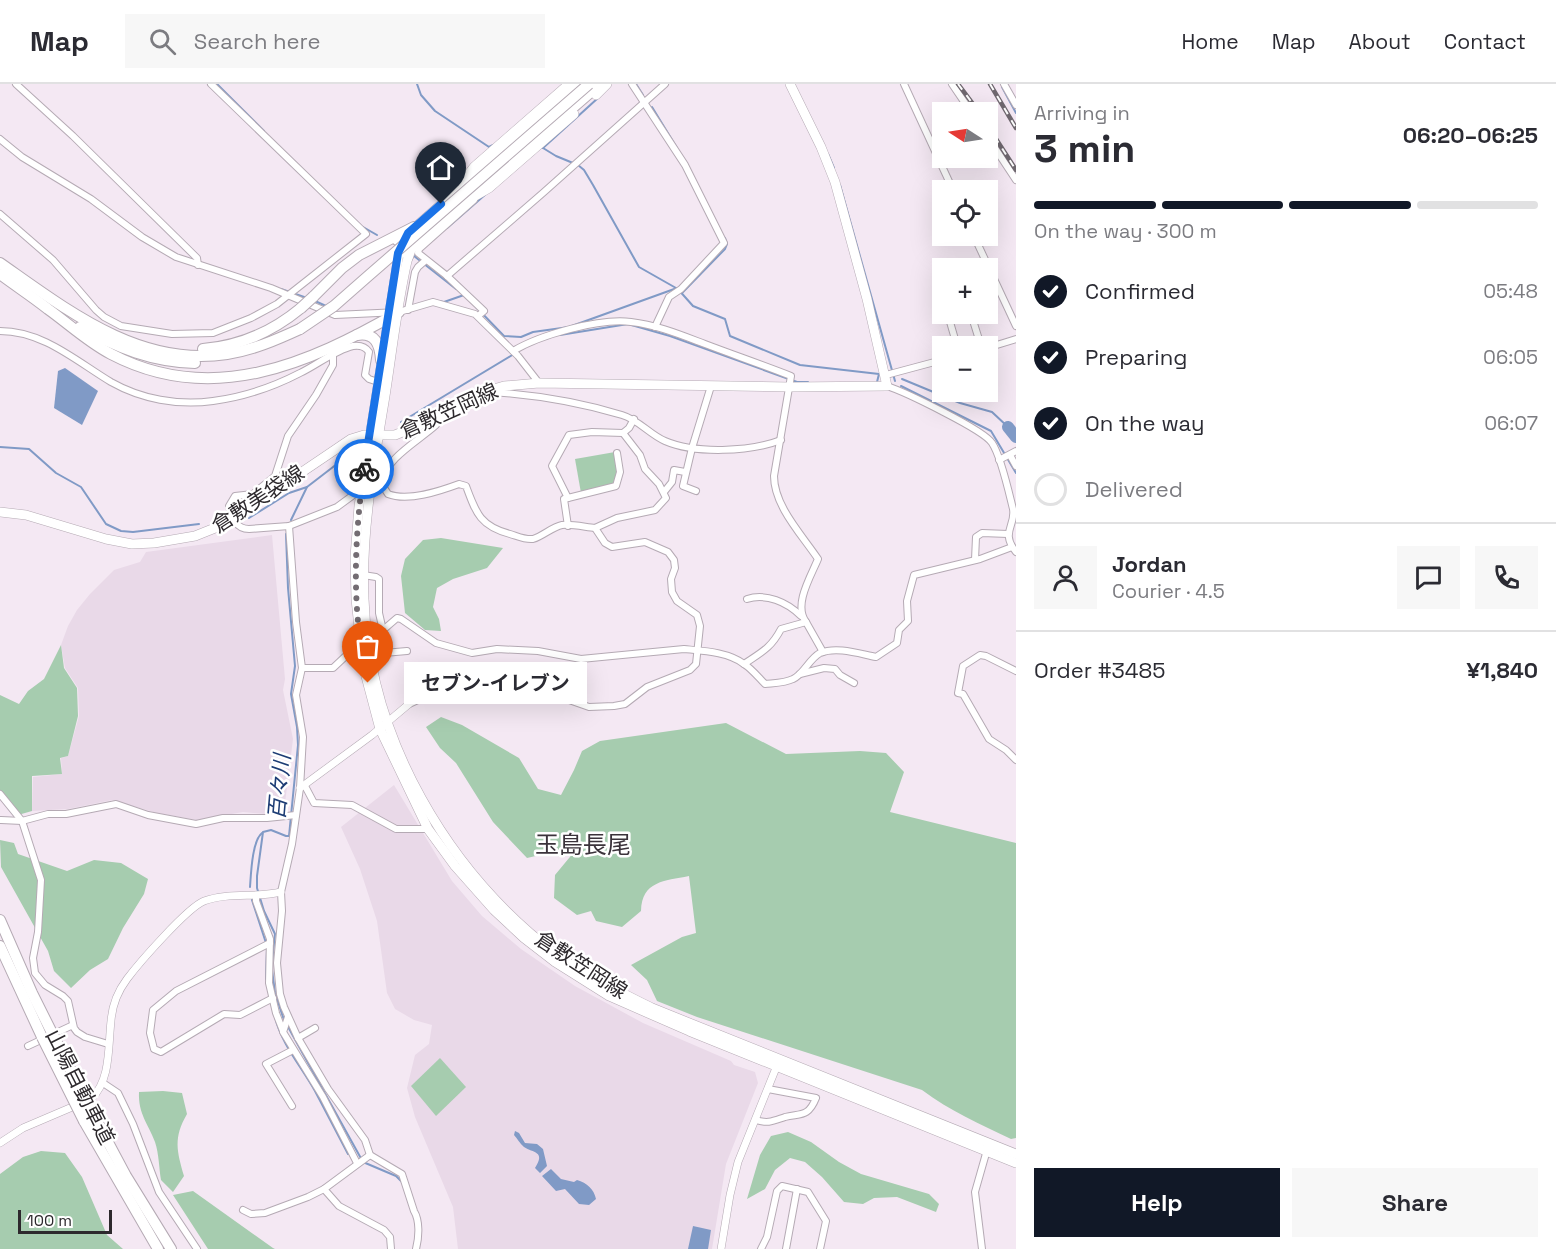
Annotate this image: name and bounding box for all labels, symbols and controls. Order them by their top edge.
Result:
search box [125,14,545,68]
text: Map [30,23,89,59]
icon: search [146,25,179,58]
text: Search here [194,27,321,55]
text: Home [1181,28,1239,55]
text: Map [1272,28,1316,55]
text: About [1349,28,1411,55]
text: Contact [1444,28,1526,55]
text: Arriving in [1034,100,1130,126]
north arrow [932,102,998,168]
map controls [932,102,998,402]
text: 06:20–06:25 [1403,121,1538,149]
text: 3 min [1034,124,1135,173]
pin [415,142,466,204]
icon: home [424,151,457,184]
button: locate [932,180,998,246]
text: On the way · 300 m [1034,218,1217,244]
button: + [932,258,998,324]
icon: check [1034,275,1067,308]
text: Confirmed [1085,277,1195,305]
text: 05:48 [1483,278,1538,304]
button: − [932,336,998,402]
icon: check [1034,341,1067,374]
text: Preparing [1085,343,1187,371]
text: 06:05 [1483,344,1538,370]
street label: 倉敷笠岡線 [395,377,502,444]
icon: check [1034,407,1067,440]
text: On the way [1085,409,1204,437]
text: 06:07 [1484,410,1538,436]
courier [334,439,394,499]
icon: bike [348,453,381,486]
street label: 倉敷美袋線 [206,459,309,538]
text: Delivered [1085,475,1183,503]
button: person [1034,546,1097,609]
button: chat [1397,546,1460,609]
button: phone [1475,546,1538,609]
text: Jordan [1112,550,1187,578]
text: Courier · 4.5 [1112,578,1225,604]
pin [342,621,393,683]
icon: bag [351,630,384,663]
text: Order #3485 [1034,656,1166,684]
text: ¥1,840 [1466,656,1538,684]
callout: セブン-イレブン [404,662,587,704]
text: セブン-イレブン [421,670,570,696]
water label: 百々川 [262,751,296,821]
district label: 玉島長尾 [535,829,631,860]
street label: 倉敷笠岡線 [530,925,633,1004]
street label: 山陽自動車道 [40,1025,121,1149]
button: Help [1034,1168,1280,1237]
button: Share [1292,1168,1538,1237]
scale bar [18,1207,112,1234]
text: 100 m [27,1210,72,1231]

